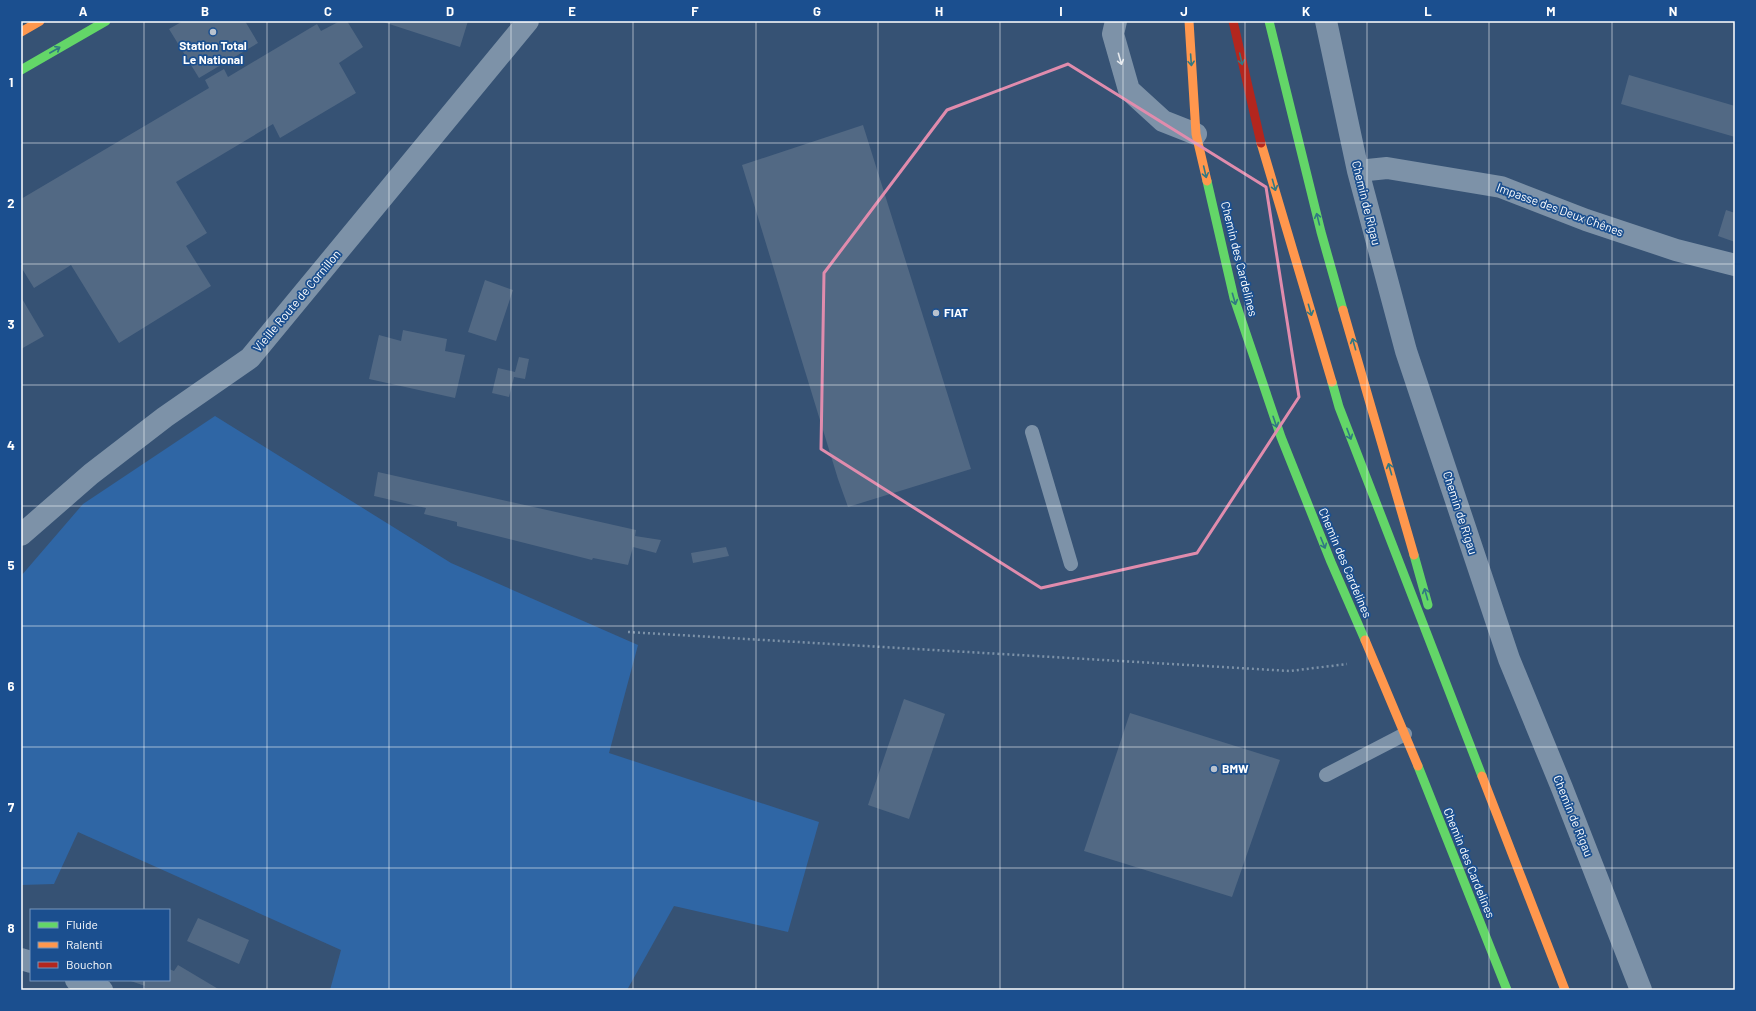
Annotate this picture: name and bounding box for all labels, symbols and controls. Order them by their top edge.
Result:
text: A [79,3,88,19]
text: B [201,3,209,19]
text: C [324,3,332,19]
text: D [446,3,454,19]
text: E [568,3,576,19]
text: F [691,3,699,19]
text: G [813,3,821,19]
text: H [935,3,943,19]
text: I [1059,3,1063,19]
text: J [1180,3,1188,19]
text: K [1302,3,1310,19]
text: L [1424,3,1432,19]
text: M [1546,3,1556,19]
text: N [1669,3,1677,19]
marker: Station Total Le National [208,27,218,37]
place label: Station Total Le National [179,38,247,66]
one-way arrow [49,46,61,54]
one-way arrow [1117,52,1124,65]
one-way arrow [1238,52,1246,65]
one-way arrow [1188,53,1195,66]
text: 1 [9,74,13,90]
street label: Chemin de Rigau [1350,159,1384,246]
one-way arrow [1201,165,1209,178]
one-way arrow [1271,178,1278,191]
street label: Impasse des Deux Chênes [1495,180,1626,239]
text: 2 [7,195,15,211]
street label: Chemin des Cardelines [1219,200,1261,318]
one-way arrow [1313,213,1321,226]
street label: Vieille Route de Cornillon [249,247,343,354]
one-way arrow [1231,292,1238,305]
one-way arrow [1307,303,1314,316]
place label: FIAT [944,305,968,319]
marker: FIAT [931,308,941,318]
text: 3 [7,316,15,332]
one-way arrow [1349,338,1357,351]
one-way arrow [1272,415,1280,427]
one-way arrow [1346,427,1354,439]
text: 4 [7,437,15,453]
one-way arrow [1386,463,1393,476]
street label: Chemin de Rigau [1441,469,1481,556]
street label: Chemin des Cardelines [1316,506,1375,620]
one-way arrow [1320,536,1328,548]
text: 5 [7,557,15,573]
one-way arrow [1422,588,1429,601]
text: 6 [8,678,15,694]
place label: BMW [1222,761,1249,775]
marker: BMW [1209,764,1219,774]
street label: Chemin de Rigau [1551,773,1597,858]
text: 7 [8,799,15,815]
street label: Chemin des Cardelines [1441,805,1499,920]
legend [30,909,170,981]
text: Fluide [66,917,98,931]
text: 8 [7,920,15,936]
text: Ralenti [66,937,103,951]
text: Bouchon [66,957,112,971]

